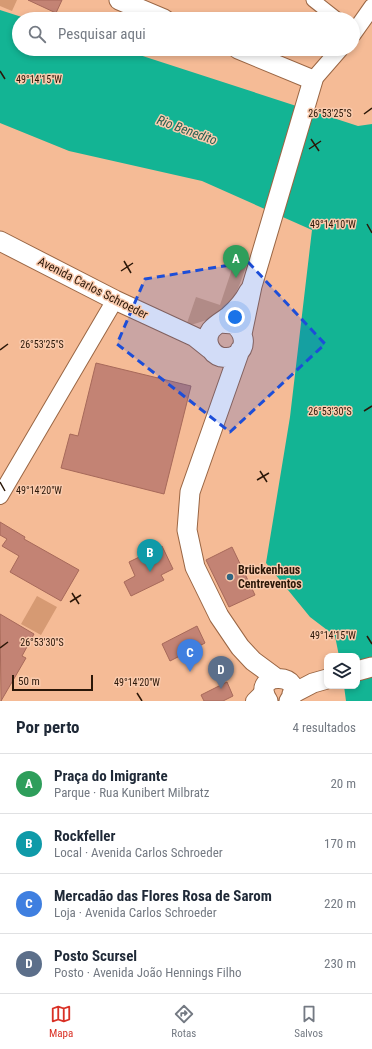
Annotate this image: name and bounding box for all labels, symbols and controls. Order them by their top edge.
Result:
search box [12,12,360,56]
icon: search [26,23,48,45]
text: Pesquisar aqui [58,25,146,43]
text: 49°14'15"W [16,74,62,85]
text: 26°53'25"S [308,108,352,119]
water label: Rio Benedito [155,112,219,148]
text: 49°14'10"W [310,219,356,230]
pin: A [223,245,249,278]
street label: Avenida Carlos Schroeder [36,254,151,322]
your location [225,307,245,327]
text: 26°53'25"S [20,339,64,350]
text: 26°53'30"S [308,406,352,417]
text: 49°14'20"W [16,485,62,496]
pin: B [137,539,163,572]
place label: Brückenhaus Centreventos [238,563,302,591]
marker: Brückenhaus Centreventos [225,572,235,582]
text: 49°14'15"W [310,630,356,641]
text: 26°53'30"S [20,637,64,648]
pin: C [177,639,203,672]
map controls [324,653,360,689]
button: layers [324,653,360,689]
pin: D [208,656,234,689]
scale bar [12,673,93,692]
text: 50 m [18,675,40,688]
text: 49°14'20"W [114,677,160,688]
text: Por perto [16,717,80,737]
text: 4 resultados [292,720,356,735]
text: Praça do Imigrante [54,767,168,785]
text: A [25,776,33,791]
text: 20 m [330,776,356,791]
text: Parque · Rua Kunibert Milbratz [54,785,209,800]
text: Rockfeller [54,827,115,845]
text: B [25,836,33,851]
text: 170 m [324,836,356,851]
text: Local · Avenida Carlos Schroeder [54,845,223,860]
text: Mercadão das Flores Rosa de Sarom [54,887,272,905]
text: C [25,896,33,911]
text: 220 m [324,896,356,911]
text: Loja · Avenida Carlos Schroeder [54,905,217,920]
text: Posto Scursel [54,947,137,965]
text: D [25,956,33,971]
text: 230 m [324,956,356,971]
text: Posto · Avenida João Hennings Filho [54,965,242,980]
tab: Mapa [49,1003,73,1040]
tab: Rotas [171,1003,196,1040]
tab: Salvos [294,1003,323,1040]

